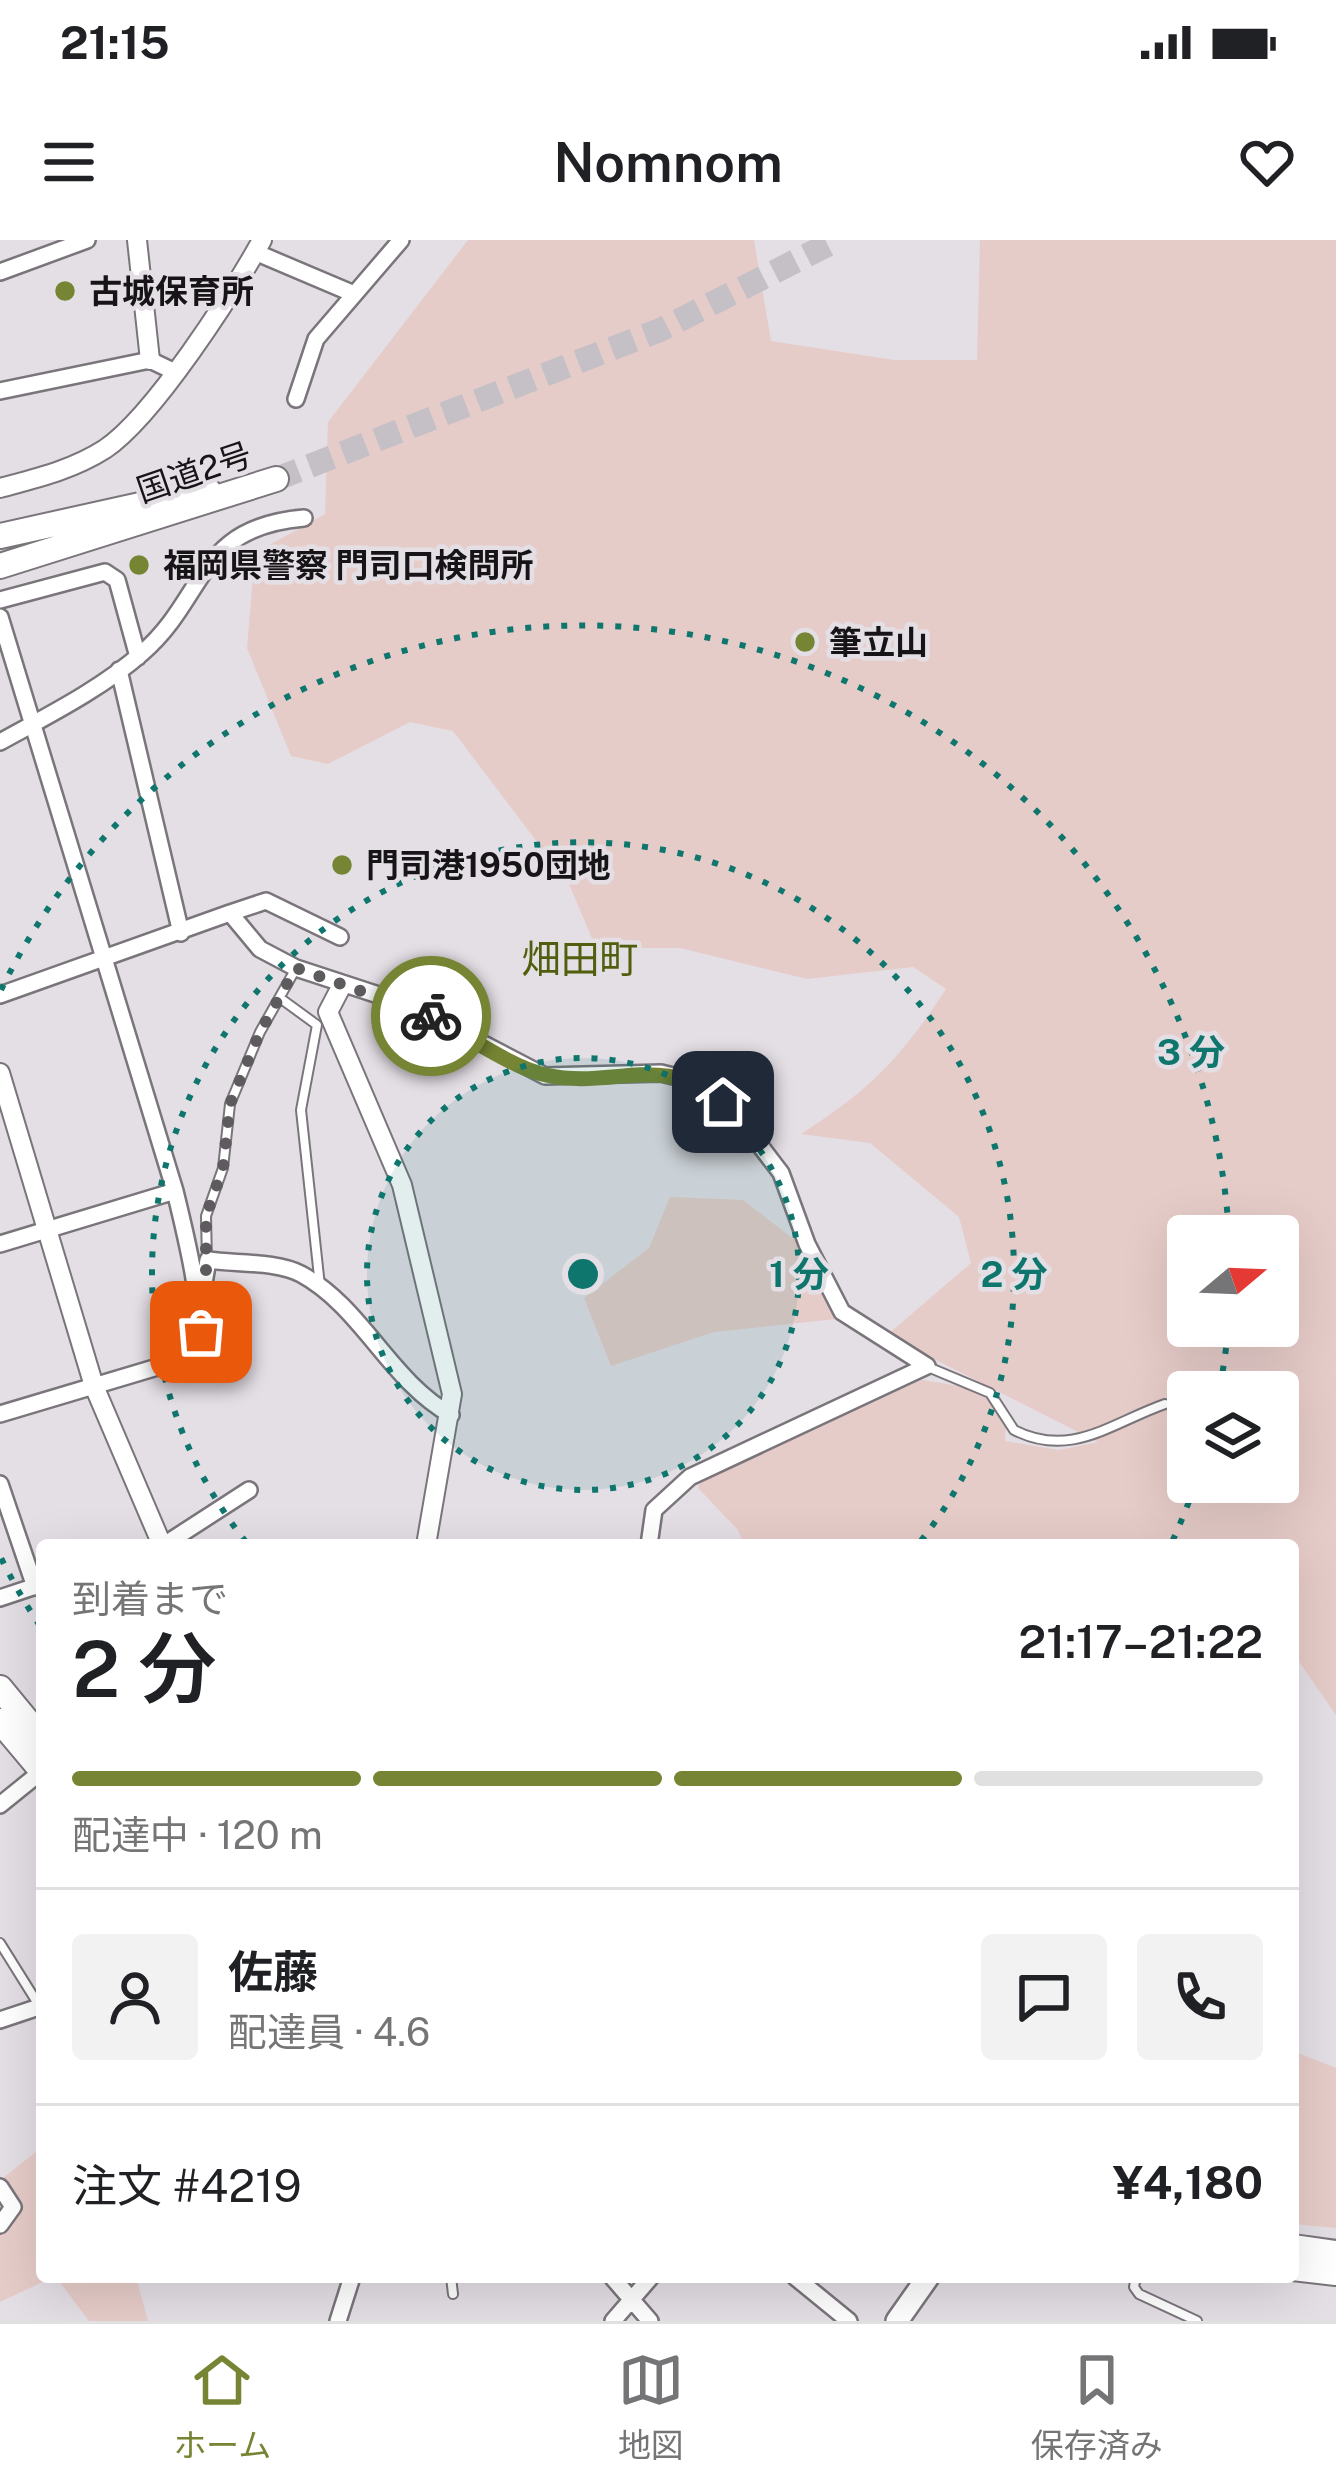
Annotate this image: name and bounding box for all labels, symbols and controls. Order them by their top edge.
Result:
text: 21:15 [60,16,170,69]
icon: menu [36,129,102,195]
icon: heart [1234,129,1300,195]
text: Nomnom [553,131,783,194]
place label: 古城保育所 [89,272,254,310]
marker: 古城保育所 [52,278,78,304]
street label: 国道2号 [132,435,256,509]
place label: 福岡県警察 門司口検問所 [163,546,533,584]
marker: 福岡県警察 門司口検問所 [126,552,152,578]
place label: 筆立山 [829,623,928,661]
marker: 筆立山 [792,629,818,655]
place label: 門司港1950団地 [366,846,610,884]
marker: 門司港1950団地 [329,852,355,878]
district label: 畑田町 [521,936,639,982]
courier [371,956,491,1076]
icon: bike [398,983,464,1049]
text: 3 分 [1157,1031,1225,1073]
pin [672,1051,774,1153]
icon: home [690,1069,756,1135]
north arrow [1167,1215,1299,1347]
map controls [1167,1215,1299,1503]
centre of rings [562,1253,604,1295]
text: 1 分 [769,1253,829,1295]
text: 2 分 [981,1253,1047,1295]
pin [150,1281,252,1383]
icon: bag [168,1299,234,1365]
button: layers [1167,1371,1299,1503]
text: 到着まで [72,1576,228,1622]
text: 21:17–21:22 [1018,1615,1263,1668]
text: 2 分 [72,1623,216,1715]
text: 配達中 · 120 m [72,1812,323,1858]
button: person [72,1934,198,2060]
button: chat [981,1934,1107,2060]
button: phone [1137,1934,1263,2060]
text: 佐藤 [228,1945,318,1998]
text: 配達員 · 4.6 [228,2009,430,2055]
text: ¥4,180 [1113,2156,1263,2209]
text: 注文 #4219 [72,2159,302,2212]
tab: ホーム [173,2347,271,2467]
tab: 地図 [618,2347,684,2467]
tab: 保存済み [1031,2347,1163,2467]

